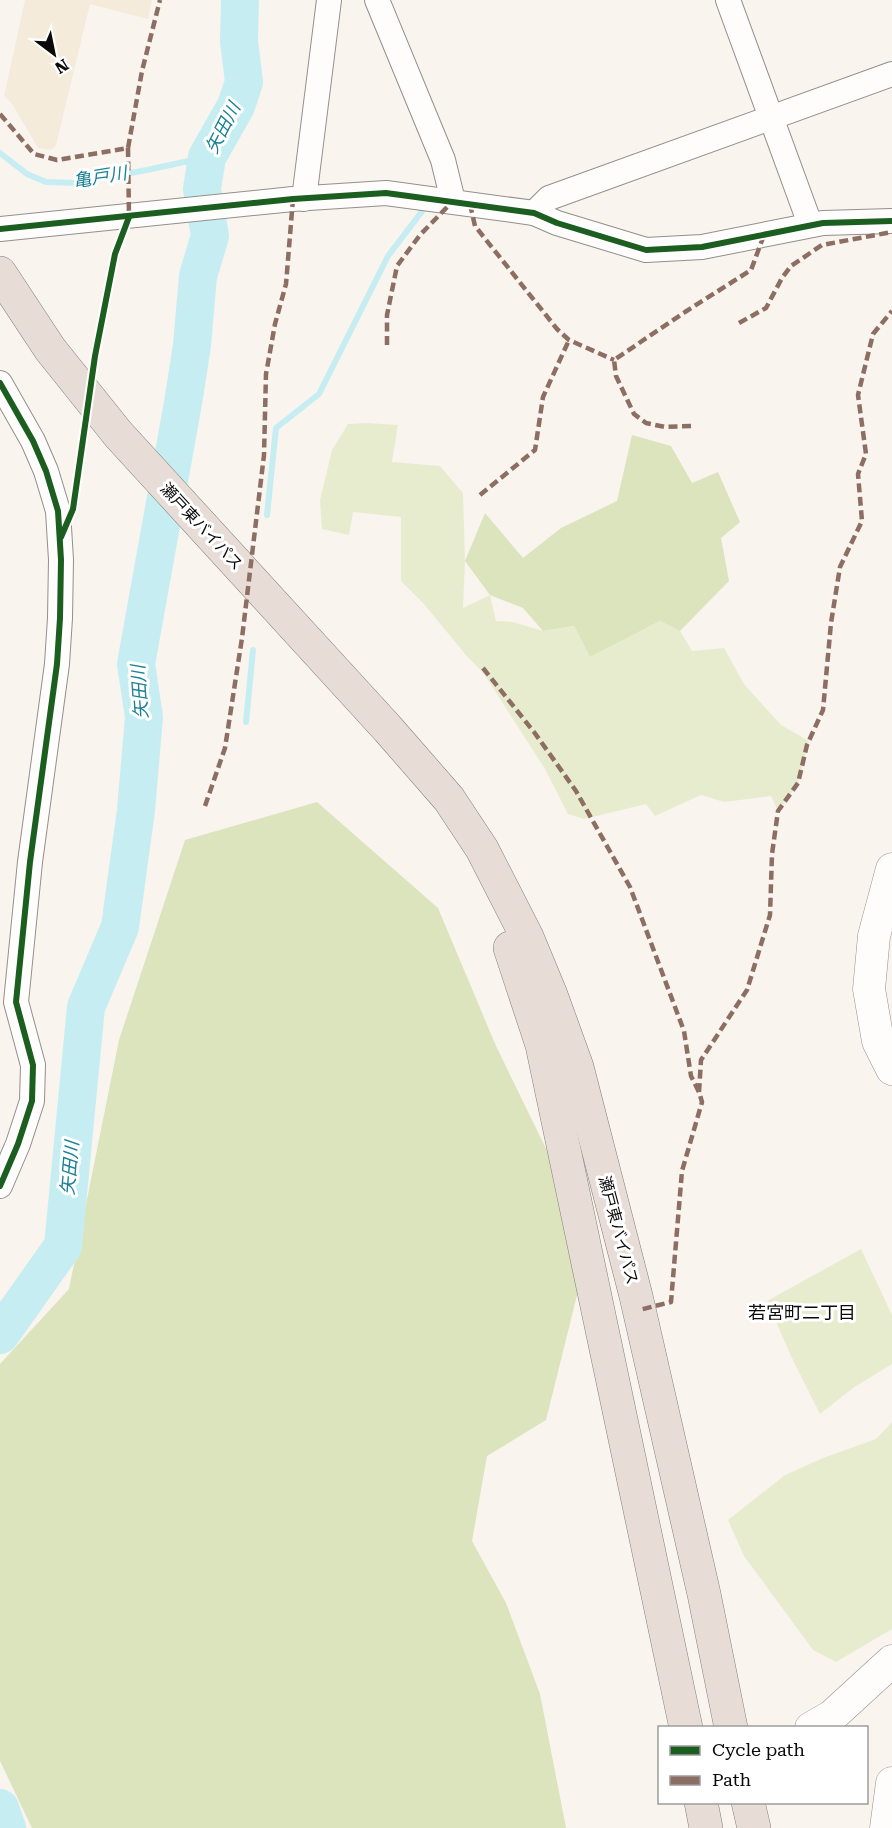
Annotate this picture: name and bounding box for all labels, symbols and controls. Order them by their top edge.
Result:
north arrow [24,24,84,84]
text: N [51,55,72,78]
water label: 矢田川 [201,97,245,157]
water label: 亀戸川 [72,162,130,191]
street label: 瀬戸東バイパス [157,479,247,574]
water label: 矢田川 [127,662,152,720]
water label: 矢田川 [57,1138,82,1196]
street label: 瀬戸東バイパス [595,1174,642,1287]
district label: 若宮町二丁目 [748,1302,856,1323]
legend [658,1726,868,1804]
text: Cycle path [712,1739,805,1760]
text: Path [712,1769,751,1790]

